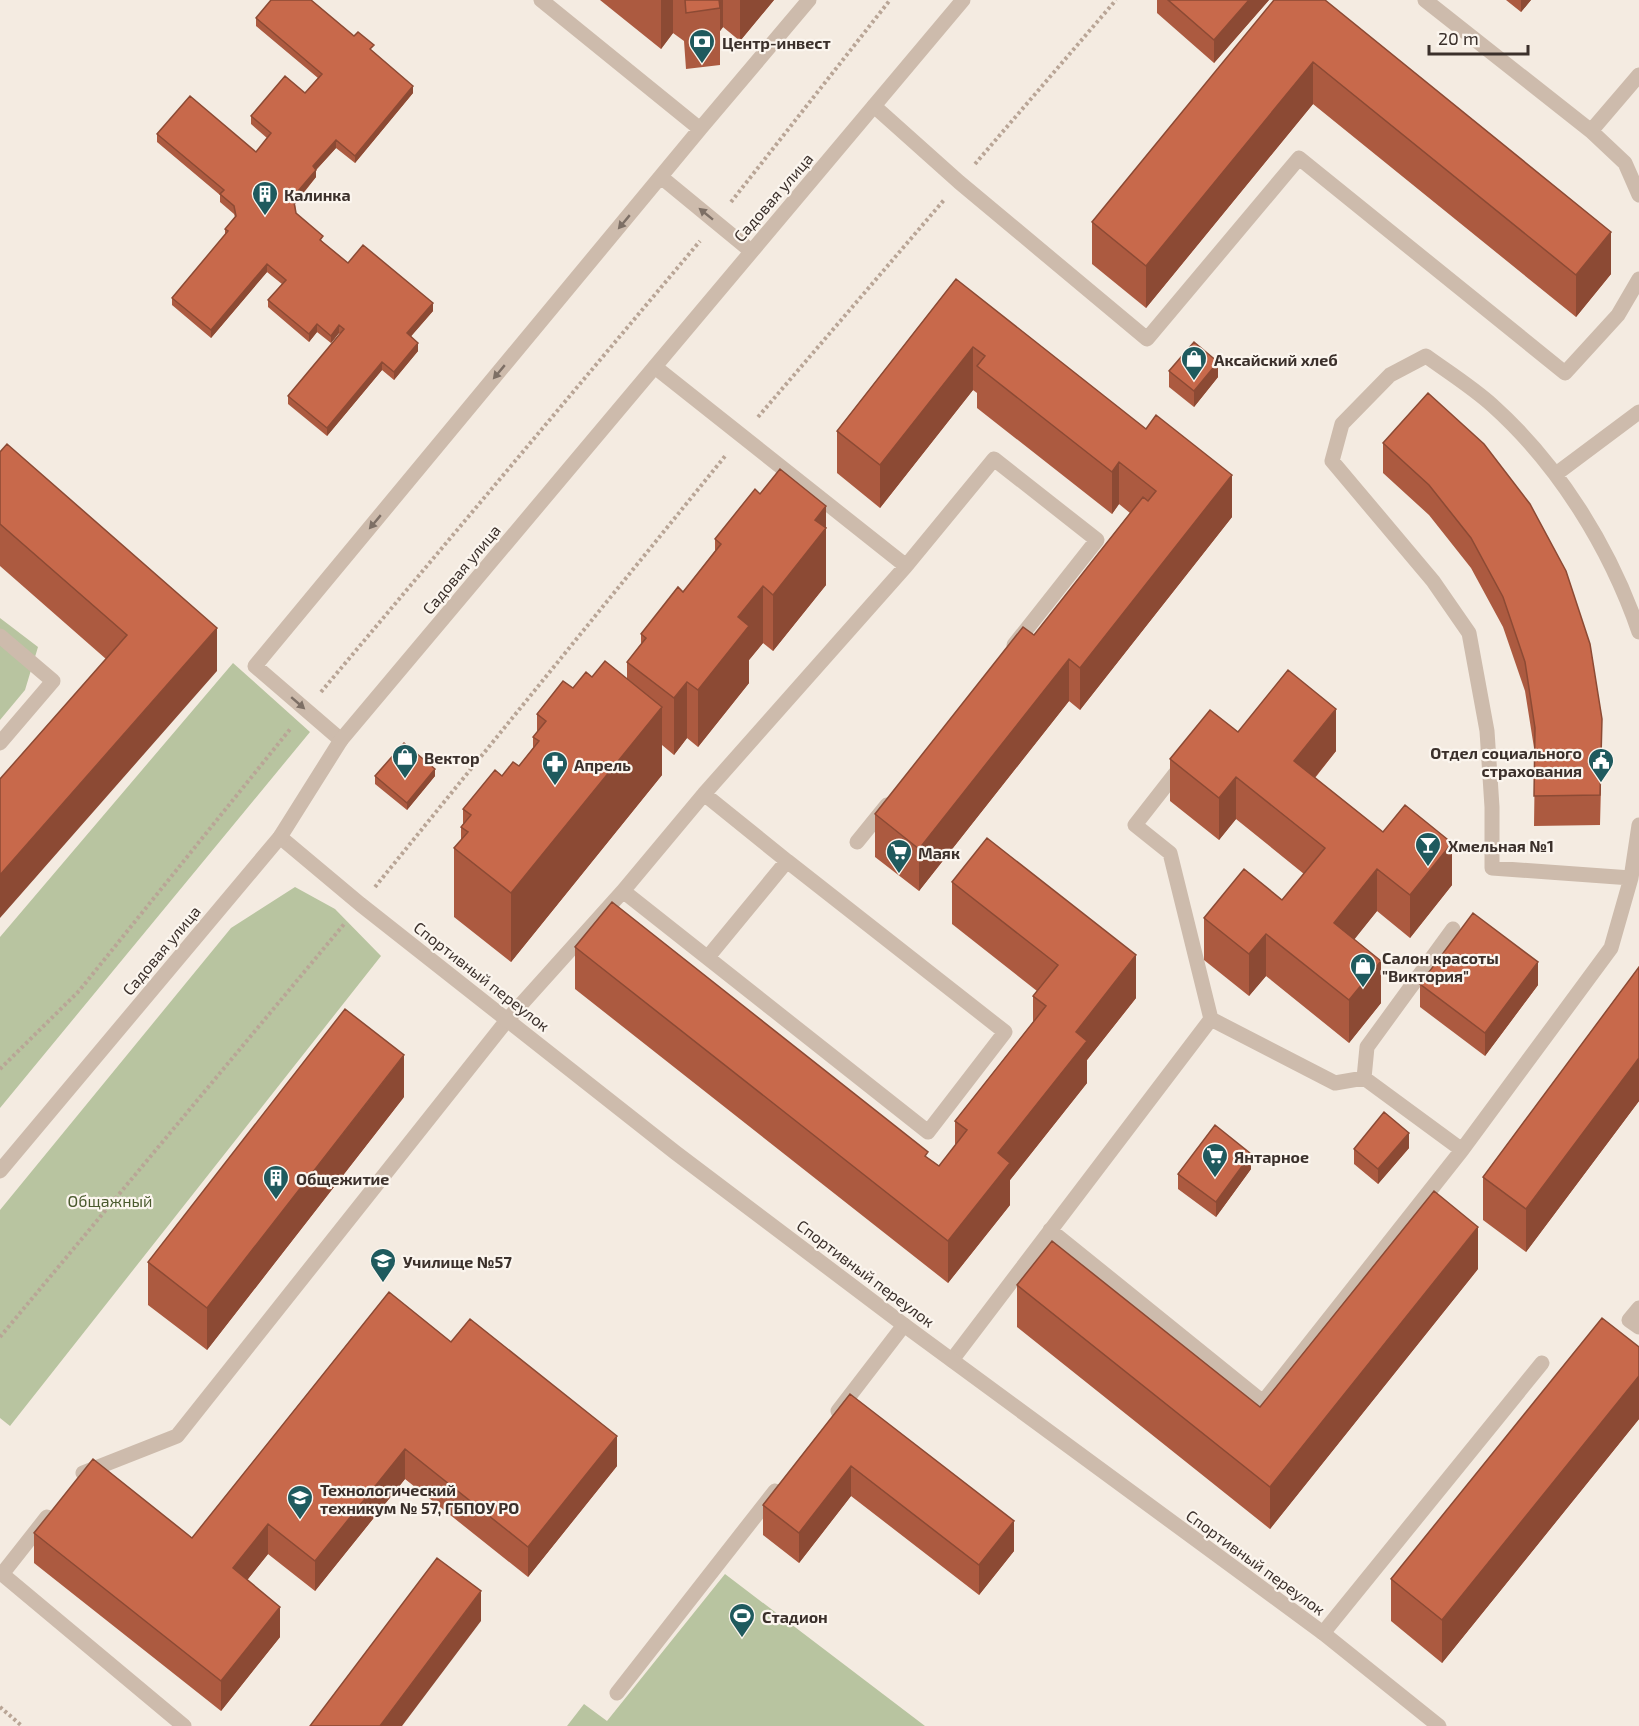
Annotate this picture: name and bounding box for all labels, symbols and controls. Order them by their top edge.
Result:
scale bar [1429,18,1528,56]
bank icon: Центр-инвест [687,27,717,65]
text: 20 m [1438,27,1479,49]
place label: Центр-инвест [722,33,831,52]
street label: Садовая улица [729,149,817,246]
building icon: Калинка [250,179,280,217]
place label: Калинка [284,185,351,204]
one-way arrow [698,207,714,220]
one-way arrow [617,214,630,230]
shop icon: Аксайский хлеб [1179,344,1209,382]
place label: Аксайский хлеб [1214,350,1338,369]
one-way arrow [493,364,506,380]
one-way arrow [369,514,382,529]
street label: Садовая улица [418,520,505,618]
one-way arrow [290,696,305,709]
shop icon: Вектор [390,742,420,780]
place label: Отдел социального страхования [1430,743,1582,780]
public building icon: Отдел социального страхования [1586,746,1616,784]
place label: Вектор [424,748,480,767]
pharmacy icon: Апрель [540,749,570,787]
place label: Апрель [574,755,631,774]
bar icon: Хмельная №1 [1413,830,1443,868]
place label: Хмельная №1 [1448,836,1554,855]
supermarket icon: Маяк [884,837,914,875]
place label: Маяк [918,843,960,862]
street label: Садовая улица [118,901,205,999]
street label: Спортивный переулок [410,917,554,1036]
place label: Салон красоты "Виктория" [1382,948,1499,985]
shop icon: Салон красоты "Виктория" [1348,951,1378,989]
supermarket icon: Янтарное [1200,1141,1230,1179]
place label: Янтарное [1234,1147,1309,1166]
building icon: Общежитие [261,1163,291,1201]
place label: Общежитие [296,1169,389,1188]
park label: Общажный [68,1191,152,1210]
street label: Спортивный переулок [793,1215,939,1332]
school or university icon: Училище №57 [368,1246,398,1284]
place label: Училище №57 [403,1252,512,1271]
place label: Технологический техникум № 57, ГБПОУ РО [320,1480,519,1517]
school or university icon: Технологический техникум № 57, ГБПОУ РО [285,1483,315,1521]
street label: Спортивный переулок [1182,1505,1330,1620]
sports icon: Стадион [727,1601,757,1639]
place label: Стадион [762,1607,828,1626]

